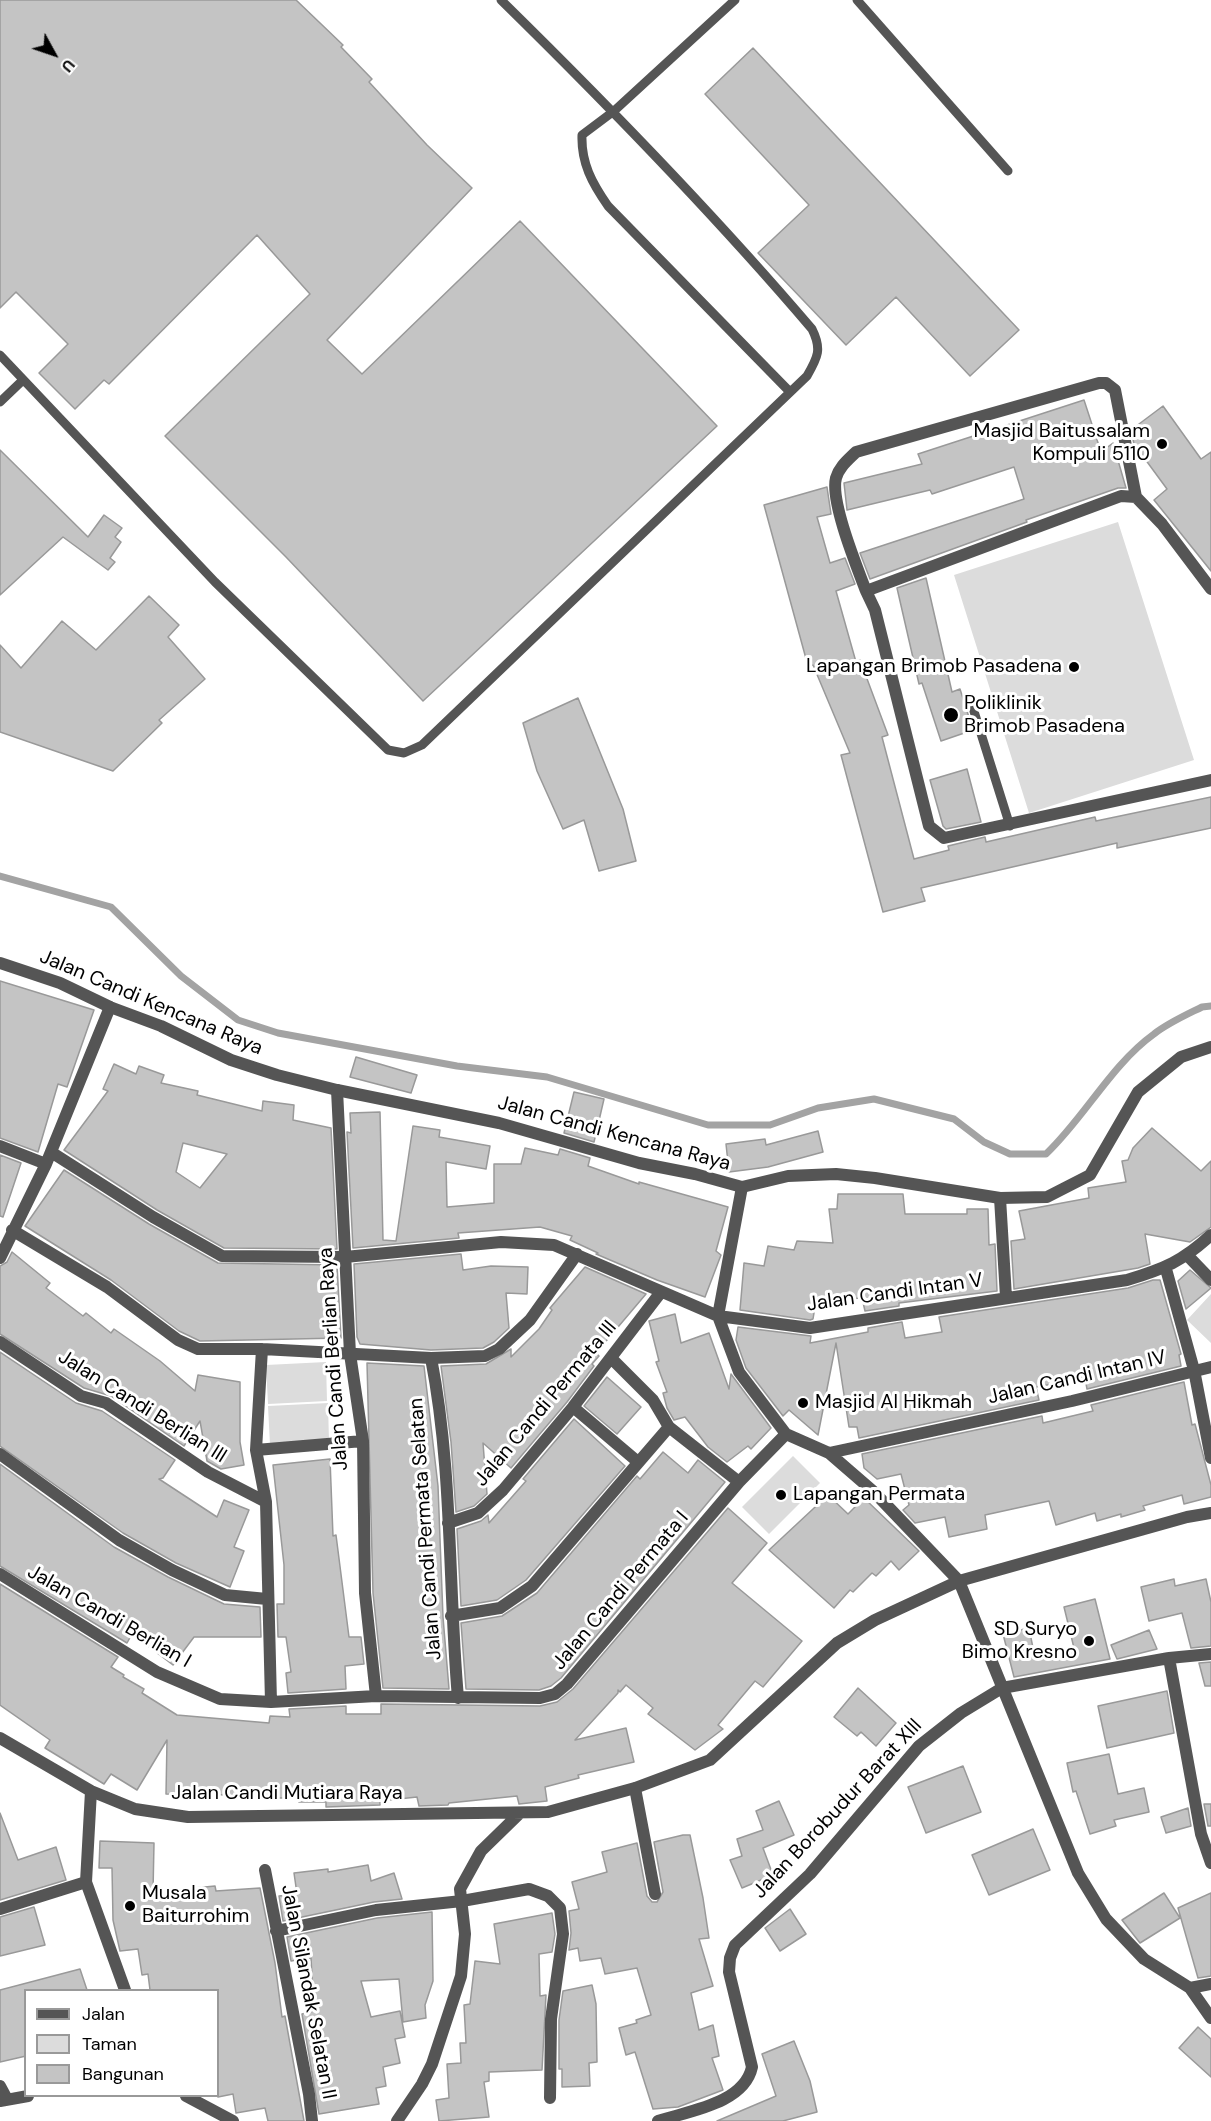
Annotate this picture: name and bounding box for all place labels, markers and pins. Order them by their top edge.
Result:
place label: Masjid Baitussalam Kompuli 5110 [974,420,1150,467]
marker: Masjid Baitussalam Kompuli 5110 [1155,437,1169,451]
place label: Lapangan Brimob Pasadena [806,655,1062,679]
marker: Lapangan Brimob Pasadena [1067,660,1081,674]
place label: Poliklinik Brimob Pasadena [964,692,1125,739]
marker: Poliklinik Brimob Pasadena [942,706,960,724]
place label: Masjid Al Hikmah [815,1391,972,1415]
marker: Masjid Al Hikmah [796,1396,810,1410]
place label: Lapangan Permata [793,1483,965,1507]
marker: Lapangan Permata [774,1488,788,1502]
place label: SD Suryo Bimo Kresno [962,1618,1077,1665]
marker: SD Suryo Bimo Kresno [1082,1634,1096,1648]
place label: Musala Baiturrohim [142,1882,249,1929]
marker: Musala Baiturrohim [123,1899,137,1913]

